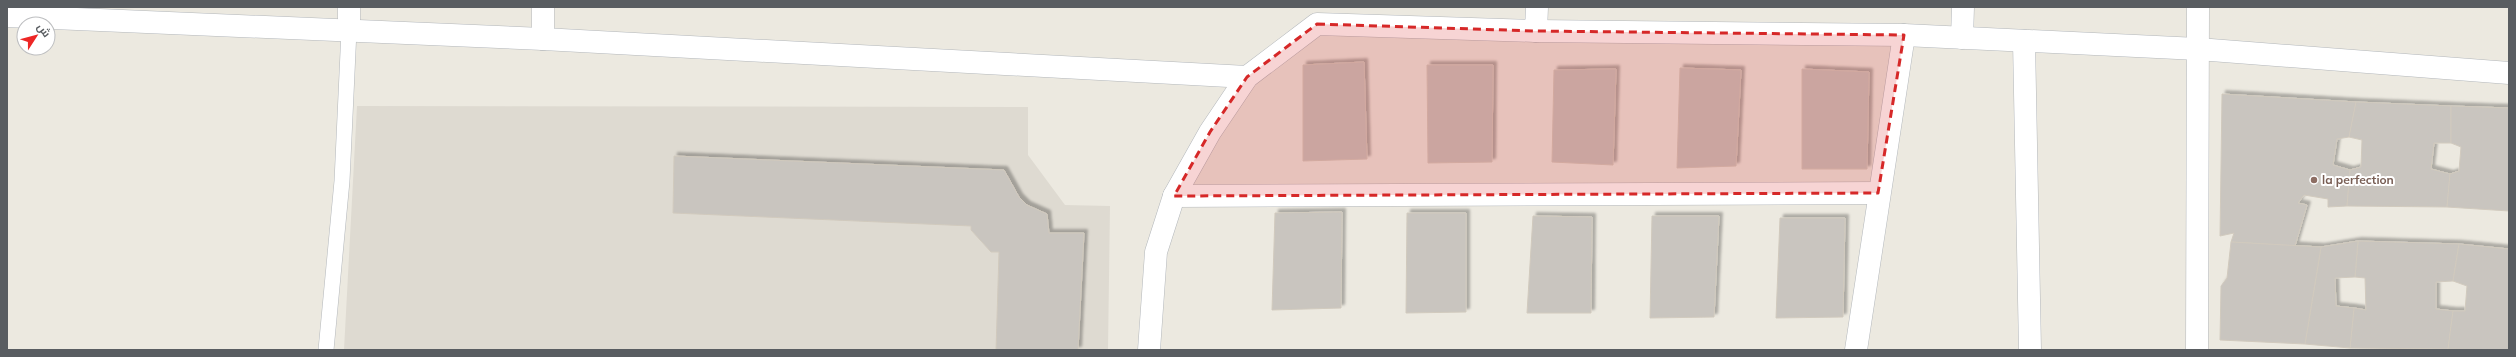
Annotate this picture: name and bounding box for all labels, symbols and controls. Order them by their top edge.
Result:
north arrow [16,16,56,56]
text: ش [34,20,54,40]
place label: la perfection [2322,172,2394,187]
marker: la perfection [2309,175,2319,185]

